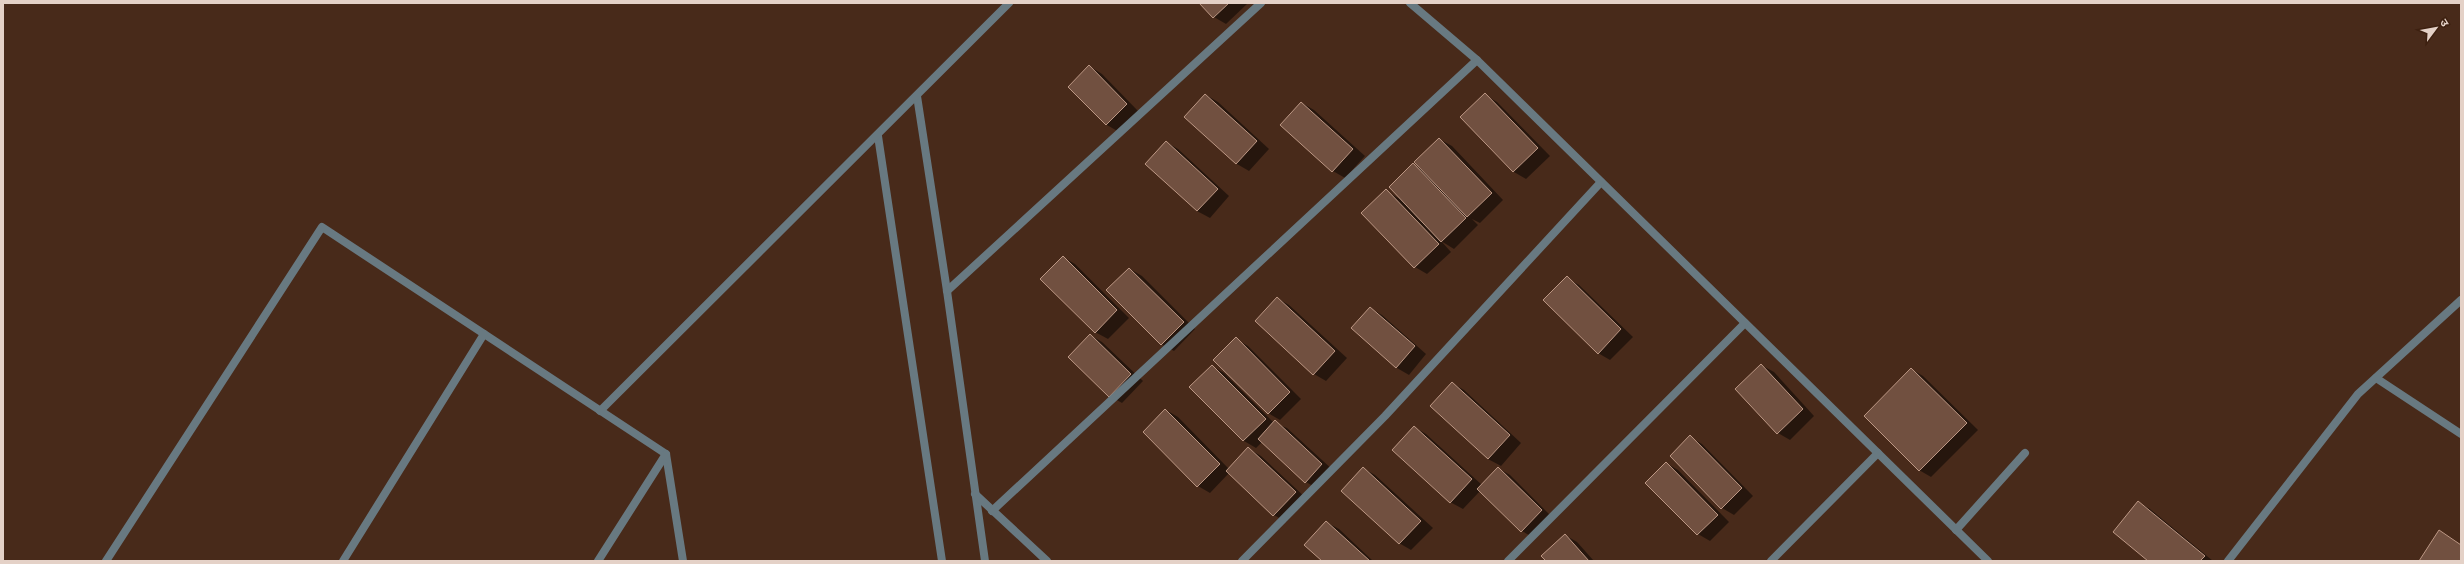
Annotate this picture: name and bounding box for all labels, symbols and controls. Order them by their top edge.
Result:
north arrow [2416,8,2456,48]
text: उ [2436,16,2452,30]

